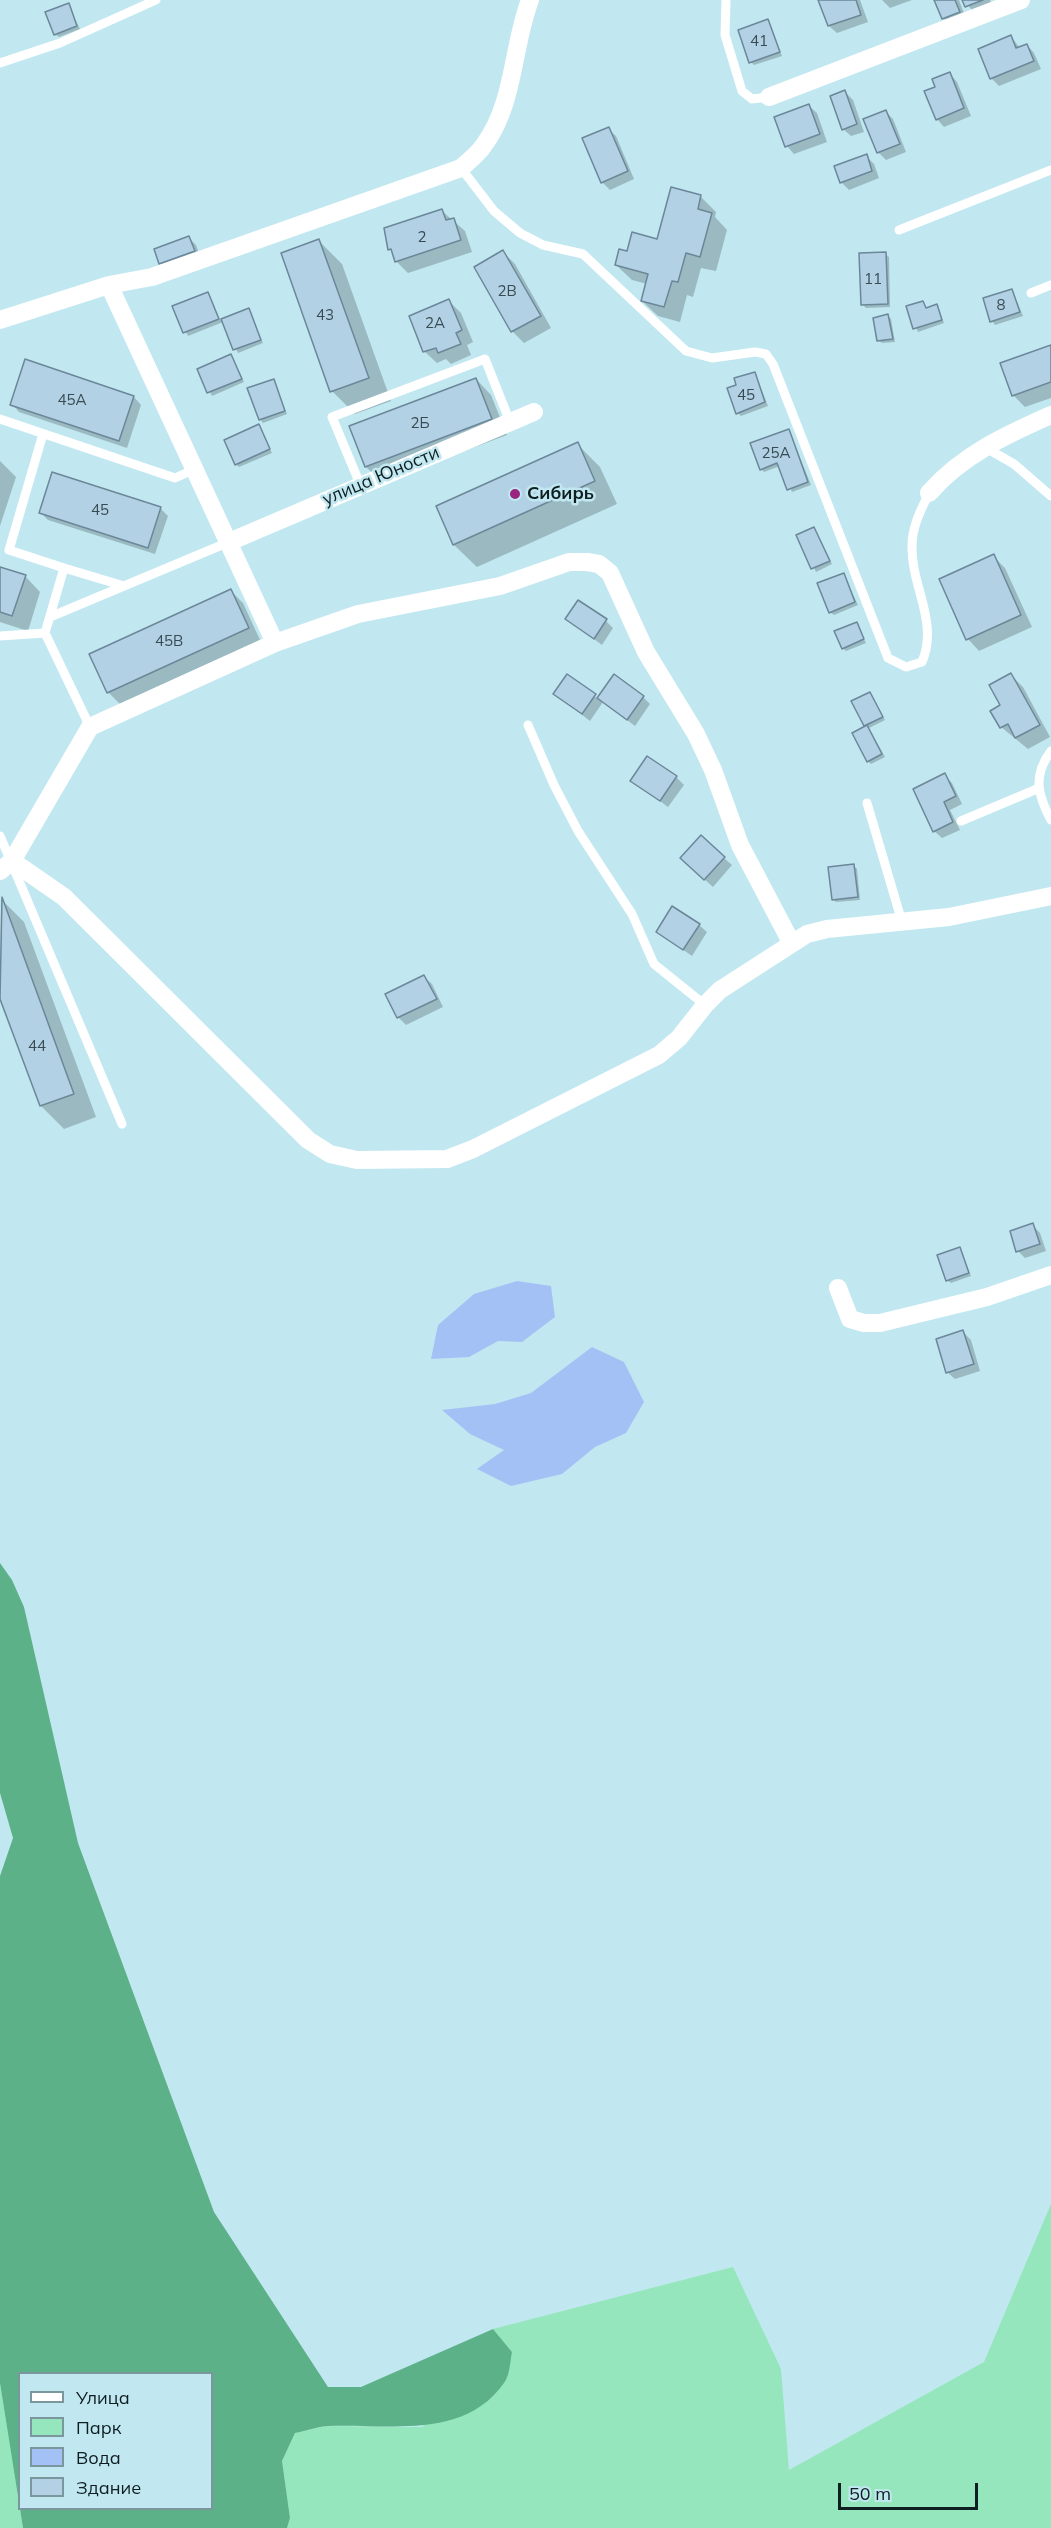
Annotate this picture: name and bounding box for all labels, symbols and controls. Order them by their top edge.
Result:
house number: 41 [750,32,768,50]
house number: 2 [418,228,426,246]
house number: 11 [864,270,882,288]
house number: 2В [497,282,517,300]
house number: 8 [997,296,1005,314]
house number: 43 [316,306,334,324]
house number: 2А [425,314,445,332]
house number: 45 [737,386,755,404]
house number: 45А [57,391,87,409]
house number: 2Б [410,414,430,432]
street label: улица Юности [319,442,443,510]
house number: 25А [761,444,791,462]
place label: Сибирь [527,483,594,505]
marker: Сибирь [508,487,522,501]
house number: 45 [91,501,109,519]
house number: 45В [155,632,183,650]
house number: 44 [28,1037,46,1055]
legend [18,2372,213,2510]
text: Улица [76,2386,130,2409]
text: Парк [76,2416,121,2439]
text: Вода [76,2446,121,2469]
scale bar [841,2471,980,2509]
text: Здание [76,2476,141,2499]
text: 50 m [849,2482,891,2505]

